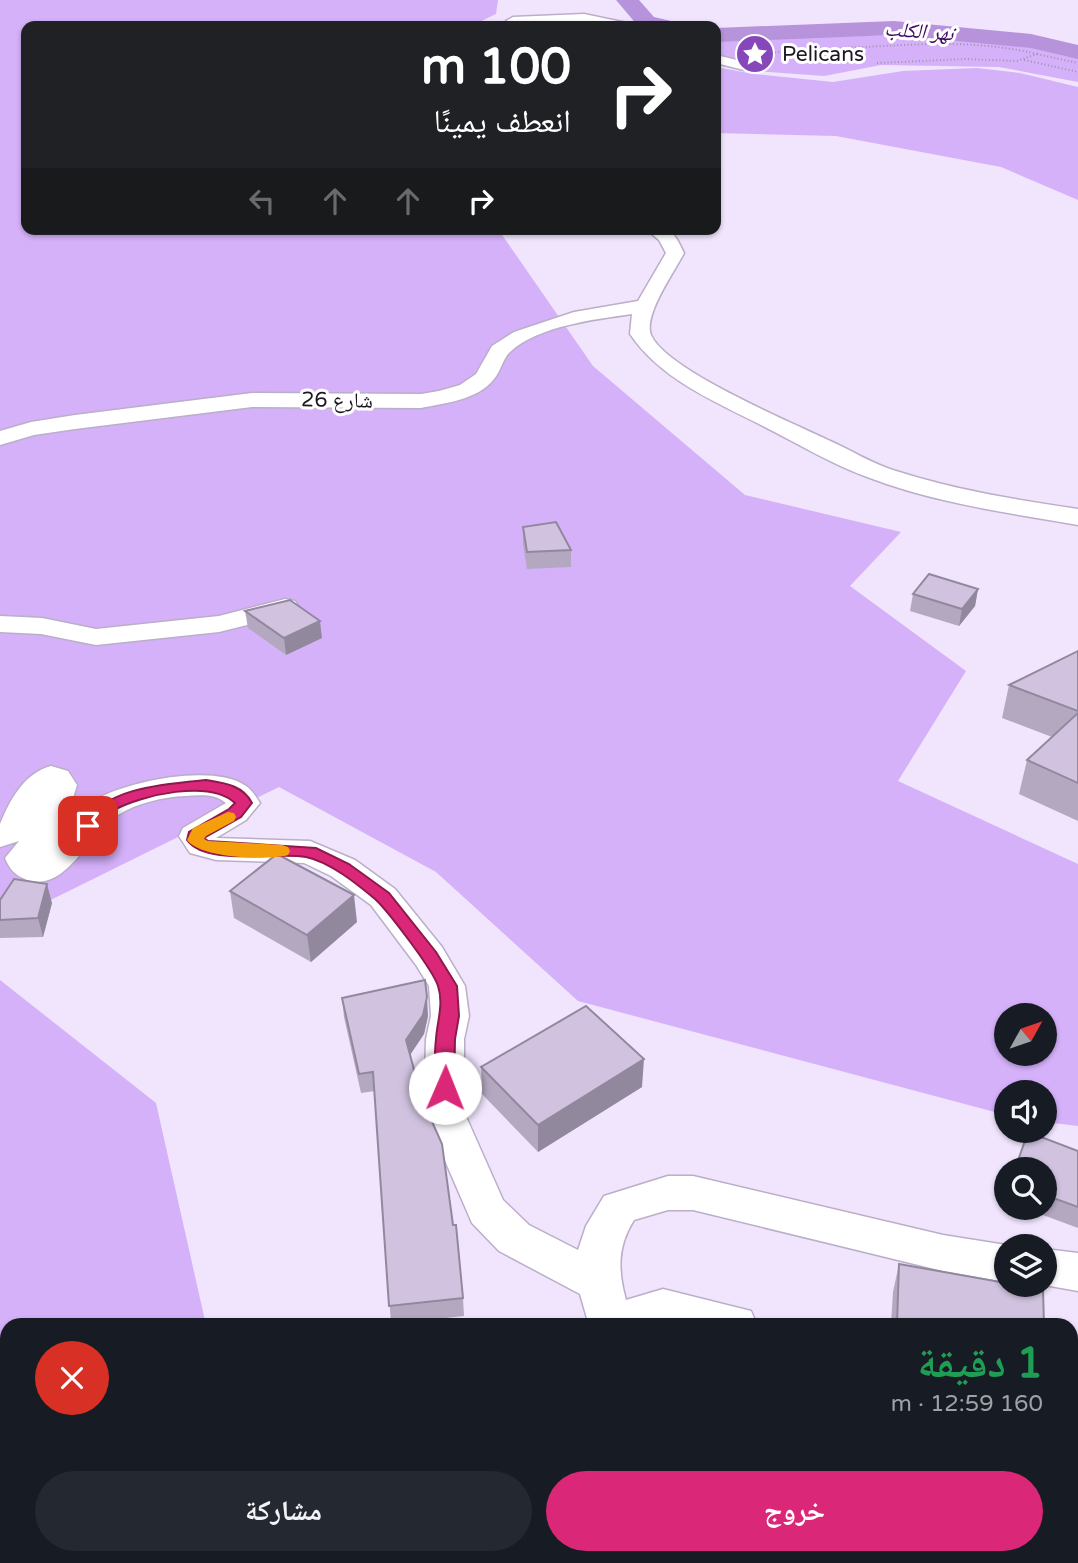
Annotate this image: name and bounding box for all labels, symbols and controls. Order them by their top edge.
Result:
water label: نهر الكلب [884,17,958,47]
place icon: Pelicans [734,33,776,75]
text: 100 m [421,38,571,97]
place label: Pelicans [782,42,864,67]
icon: right [595,49,686,140]
text: انعطف يمينًا [434,103,571,141]
icon: left [243,182,281,220]
icon: ahead [316,182,354,220]
icon: ahead [389,182,427,220]
icon: right [462,182,500,220]
street label: شارع 26 [301,387,373,414]
pin [58,796,118,856]
icon: arrive [69,807,107,845]
north arrow [994,1003,1057,1066]
map controls [994,1003,1057,1297]
position arrow [408,1051,482,1125]
button: sound [994,1080,1057,1143]
button: search [994,1157,1057,1220]
button: layers [994,1234,1057,1297]
text: 1 دقيقة [917,1338,1043,1389]
button: close [35,1341,109,1415]
text: 160 m · 12:59 [891,1390,1043,1418]
button: مشاركة [35,1471,532,1551]
button: خروج [546,1471,1043,1551]

